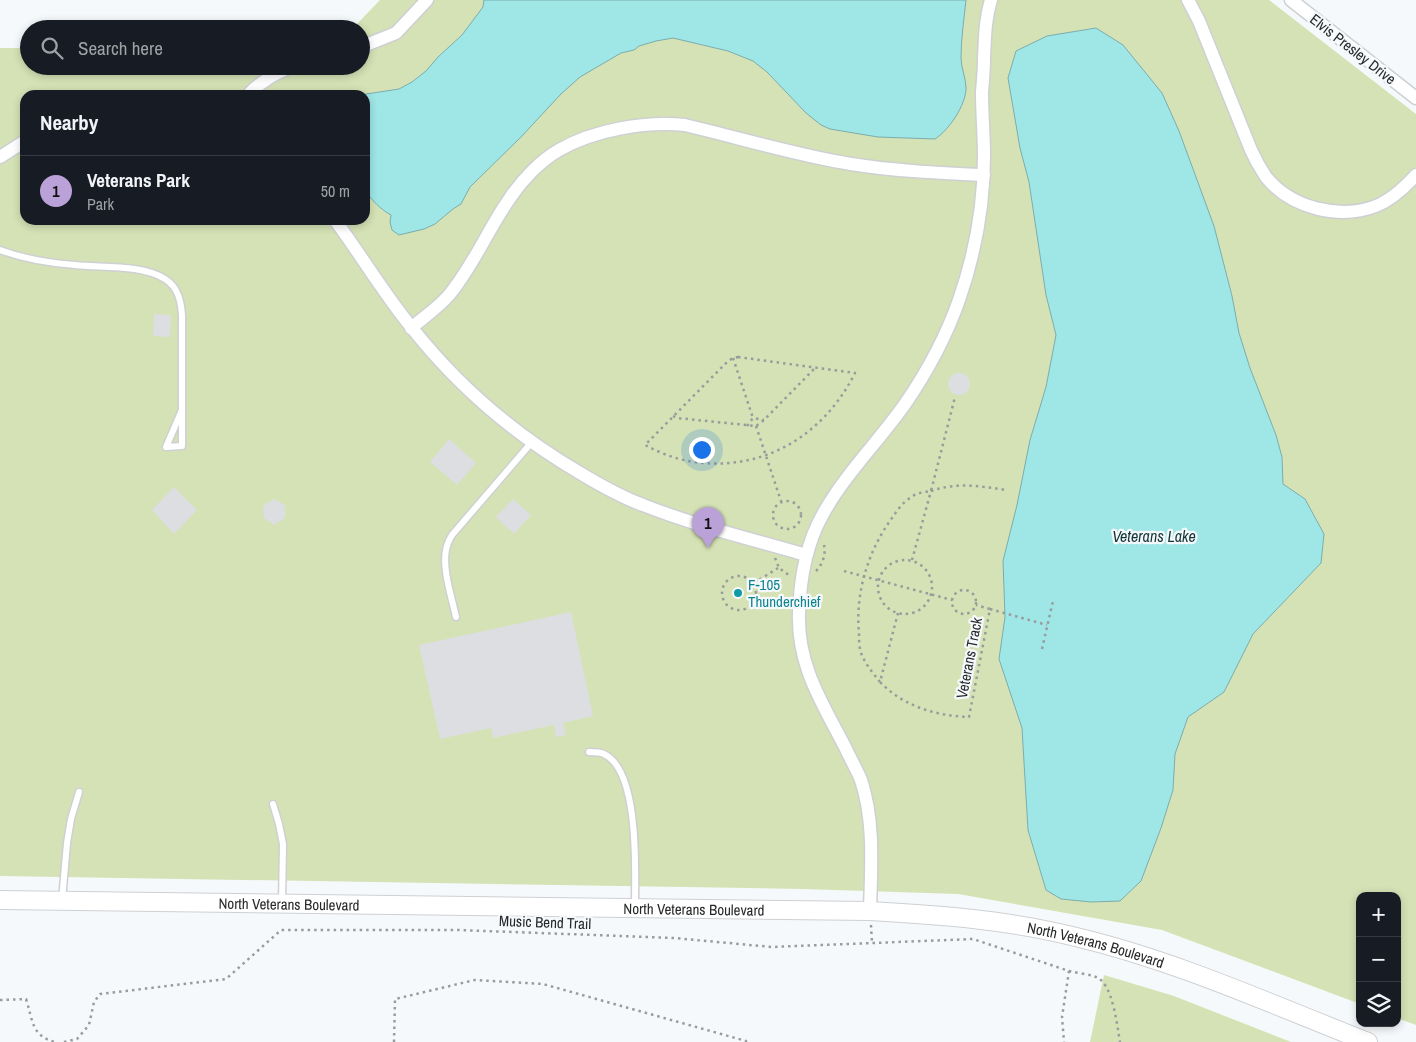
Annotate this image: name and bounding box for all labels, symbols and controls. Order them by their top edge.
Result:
street label: Elvis Presley Drive [1306,9,1401,89]
search box [20,20,370,75]
icon: search [38,34,66,62]
text: Search here [78,35,163,61]
text: Nearby [40,108,98,137]
text: Veterans Park [87,167,190,193]
text: 1 [52,180,60,202]
text: 50 m [321,180,350,202]
text: Park [87,193,114,215]
your location [689,437,715,463]
pin: 1 [692,507,724,548]
water label: Veterans Lake [1112,525,1196,547]
place label: F-105 Thunderchief [748,574,821,612]
marker: F-105 Thunderchief [732,587,744,599]
street label: Veterans Track [951,615,987,700]
street label: North Veterans Boulevard [218,892,360,915]
map controls [1356,892,1401,1027]
button: + [1356,892,1401,937]
street label: North Veterans Boulevard [623,897,765,920]
street label: Music Bend Trail [499,910,591,934]
street label: North Veterans Boulevard [1026,916,1167,973]
button: − [1356,937,1401,982]
button: layers [1356,982,1401,1027]

